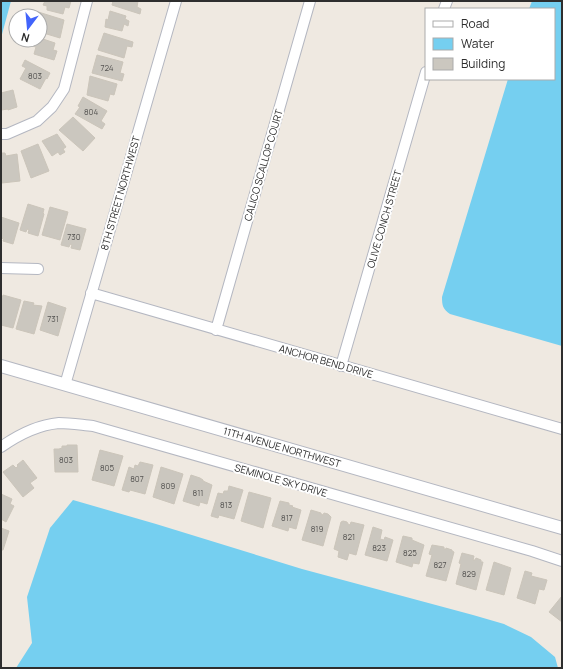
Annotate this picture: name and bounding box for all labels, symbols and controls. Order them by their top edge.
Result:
north arrow [8,8,48,48]
legend [425,8,555,80]
text: Road [461,15,489,32]
text: N [19,30,31,46]
text: Water [461,35,495,52]
text: Building [461,55,505,72]
house number: 724 [100,62,114,73]
house number: 803 [28,70,42,81]
house number: 804 [84,106,98,117]
street label: CALICO SCALLOP COURT [240,108,286,222]
street label: 8TH STREET NORTHWEST [97,134,143,252]
street label: OLIVE CONCH STREET [363,168,405,270]
house number: 730 [67,231,81,242]
house number: 731 [47,313,59,324]
street label: ANCHOR BEND DRIVE [277,341,375,381]
street label: 11TH AVENUE NORTHWEST [222,424,342,471]
house number: 803 [59,454,73,465]
street label: SEMINOLE SKY DRIVE [233,460,329,500]
house number: 805 [100,462,114,473]
house number: 807 [130,473,144,484]
house number: 809 [161,480,175,491]
house number: 811 [193,487,203,498]
house number: 813 [220,499,232,510]
house number: 817 [281,512,293,523]
house number: 819 [311,523,323,534]
house number: 821 [343,531,355,542]
house number: 823 [372,542,386,553]
house number: 825 [403,547,417,558]
house number: 827 [433,559,447,570]
house number: 829 [462,568,476,579]

